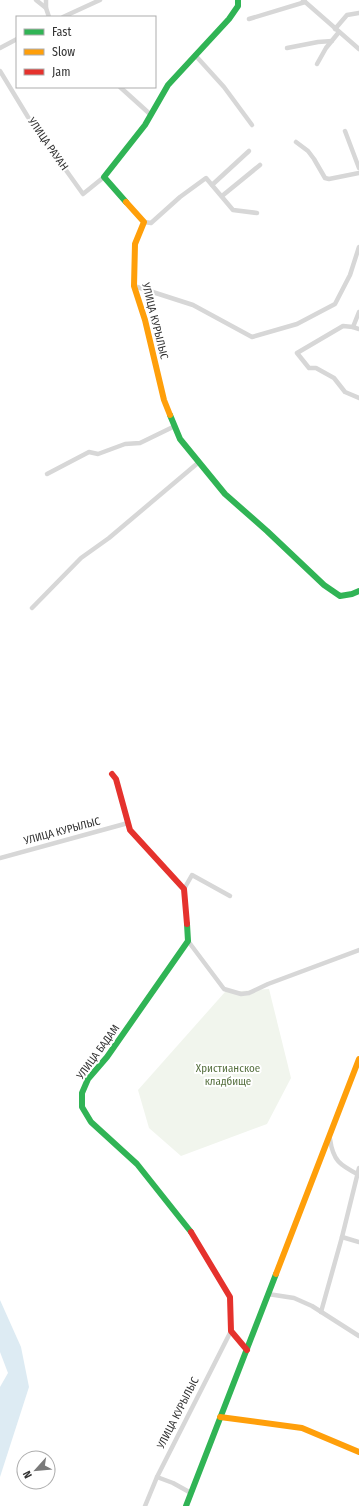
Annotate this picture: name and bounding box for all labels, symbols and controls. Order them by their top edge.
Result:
legend [16,16,156,88]
text: Fast [52,25,71,39]
text: Slow [52,45,75,59]
text: Jam [52,65,70,79]
street label: УЛИЦА РАУАН [24,114,71,173]
street label: УЛИЦА КУРЫЛЫС [139,280,171,361]
street label: УЛИЦА КУРЫЛЫС [21,814,102,848]
street label: УЛИЦА БАДАМ [73,1022,122,1083]
park label: Христианское кладбище [196,1062,260,1088]
street label: УЛИЦА КУРЫЛЫС [154,1375,202,1452]
north arrow [16,1450,56,1490]
text: N [20,1468,35,1480]

